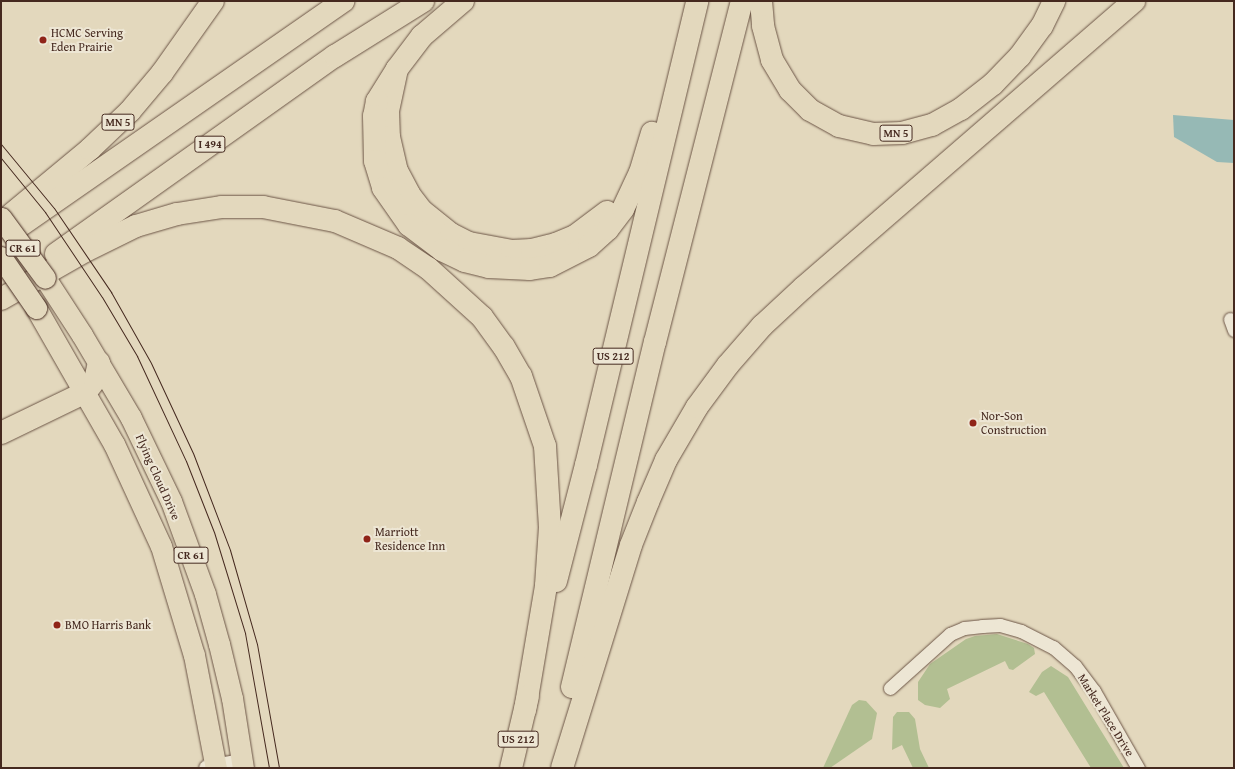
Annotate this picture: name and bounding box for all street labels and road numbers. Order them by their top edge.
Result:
road number: MN 5 [101,113,135,131]
road number: MN 5 [879,124,913,142]
road number: I 494 [194,135,226,153]
road number: CR 61 [5,239,41,257]
road number: US 212 [592,347,634,365]
street label: Flying Cloud Drive [133,432,183,522]
road number: CR 61 [173,546,209,564]
street label: Market Place Drive [1075,671,1137,759]
road number: US 212 [497,730,539,748]

